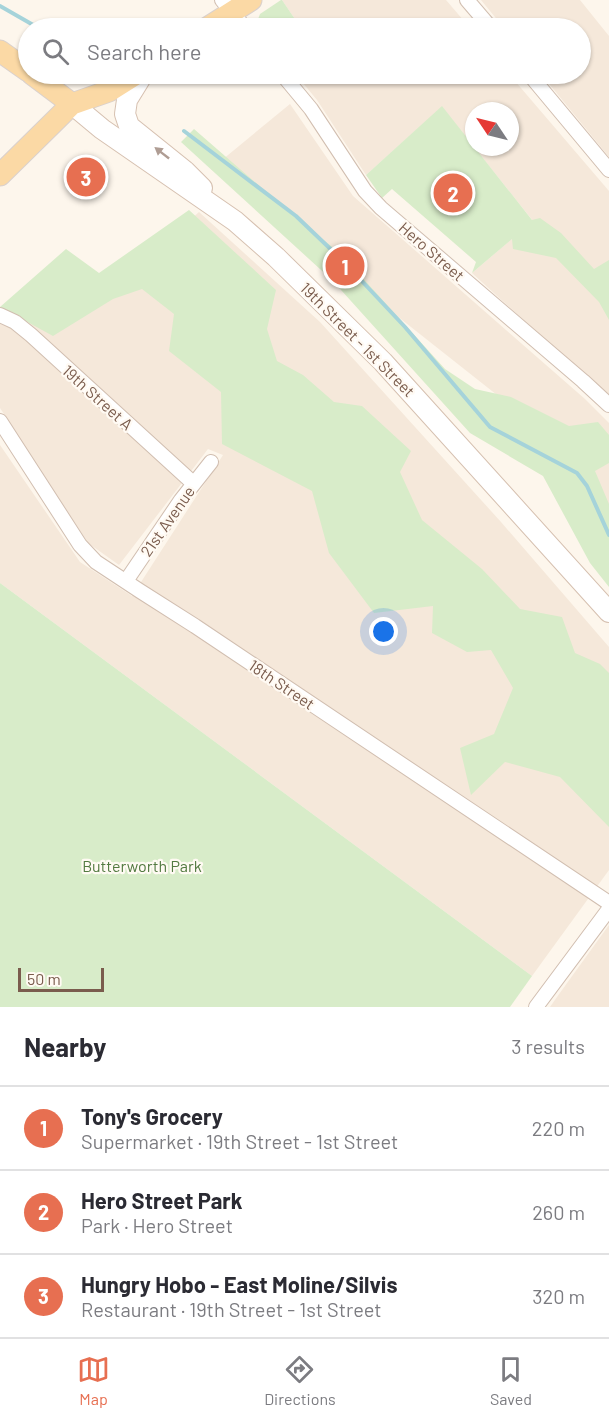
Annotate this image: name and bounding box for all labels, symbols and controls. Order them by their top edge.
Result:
search box [18,18,591,84]
icon: search [39,35,72,68]
text: Search here [87,38,201,64]
north arrow [465,102,519,156]
one-way arrow [154,146,170,159]
pin: 3 [66,154,106,200]
pin: 2 [434,170,472,216]
street label: Hero Street [395,217,469,285]
pin: 1 [326,244,364,288]
street label: 19th Street - 1st Street [297,278,419,400]
street label: 19th Street A [59,360,137,434]
street label: 21st Avenue [136,482,198,560]
your location [369,617,398,646]
street label: 18th Street [245,655,319,713]
park label: Butterworth Park [82,856,202,875]
scale bar [18,965,104,992]
text: 50 m [27,969,61,988]
text: Nearby [24,1031,106,1062]
text: 3 results [511,1034,585,1058]
text: Tony's Grocery [81,1103,223,1129]
text: 1 [40,1116,47,1140]
text: 220 m [532,1116,585,1140]
text: Supermarket · 19th Street - 1st Street [81,1129,398,1153]
text: Hero Street Park [81,1187,242,1213]
text: 2 [38,1200,49,1224]
text: 260 m [532,1200,585,1224]
text: Park · Hero Street [81,1213,233,1237]
text: Hungry Hobo - East Moline/Silvis [81,1271,398,1297]
text: 3 [38,1284,49,1308]
text: 320 m [532,1284,585,1308]
text: Restaurant · 19th Street - 1st Street [81,1297,382,1321]
tab: Map [77,1353,110,1408]
tab: Directions [264,1353,336,1408]
tab: Saved [490,1353,532,1408]

